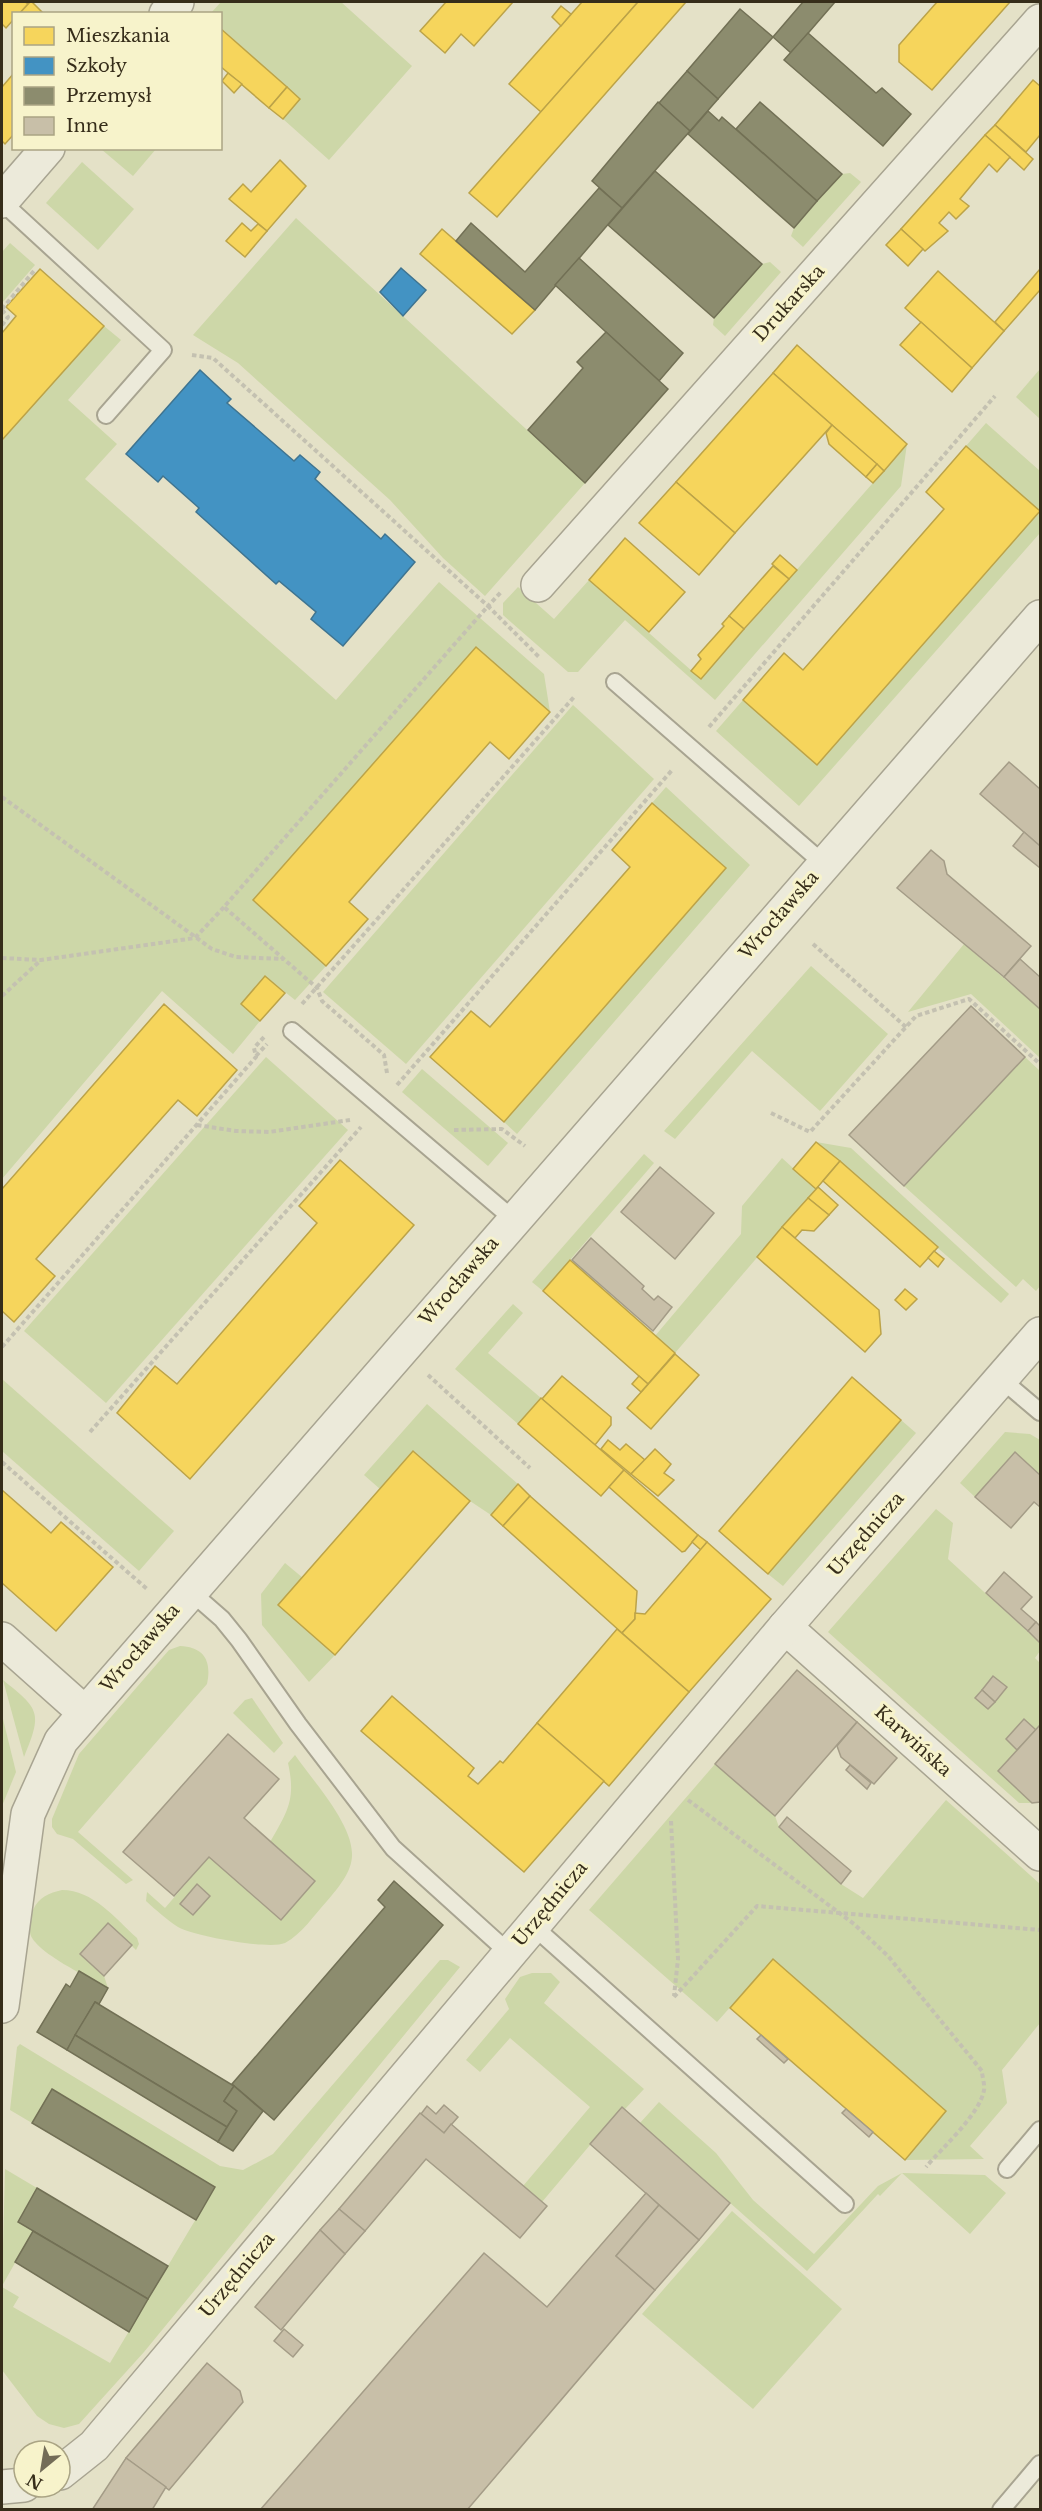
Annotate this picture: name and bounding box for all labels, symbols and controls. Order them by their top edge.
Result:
legend [12,12,222,150]
text: Mieszkania [66,25,170,47]
text: Szkoły [66,55,127,77]
text: Przemysł [66,85,152,107]
text: Inne [66,115,109,137]
street label: Drukarska [749,260,829,346]
street label: Wrocławska [734,866,823,964]
street label: Wrocławska [414,1232,503,1330]
street label: Urzędnicza [824,1487,908,1581]
street label: Wrocławska [95,1599,184,1697]
street label: Karwińska [870,1701,956,1781]
street label: Urzędnicza [508,1857,592,1951]
street label: Urzędnicza [195,2228,279,2322]
north arrow [12,2439,72,2499]
text: N [23,2470,46,2494]

